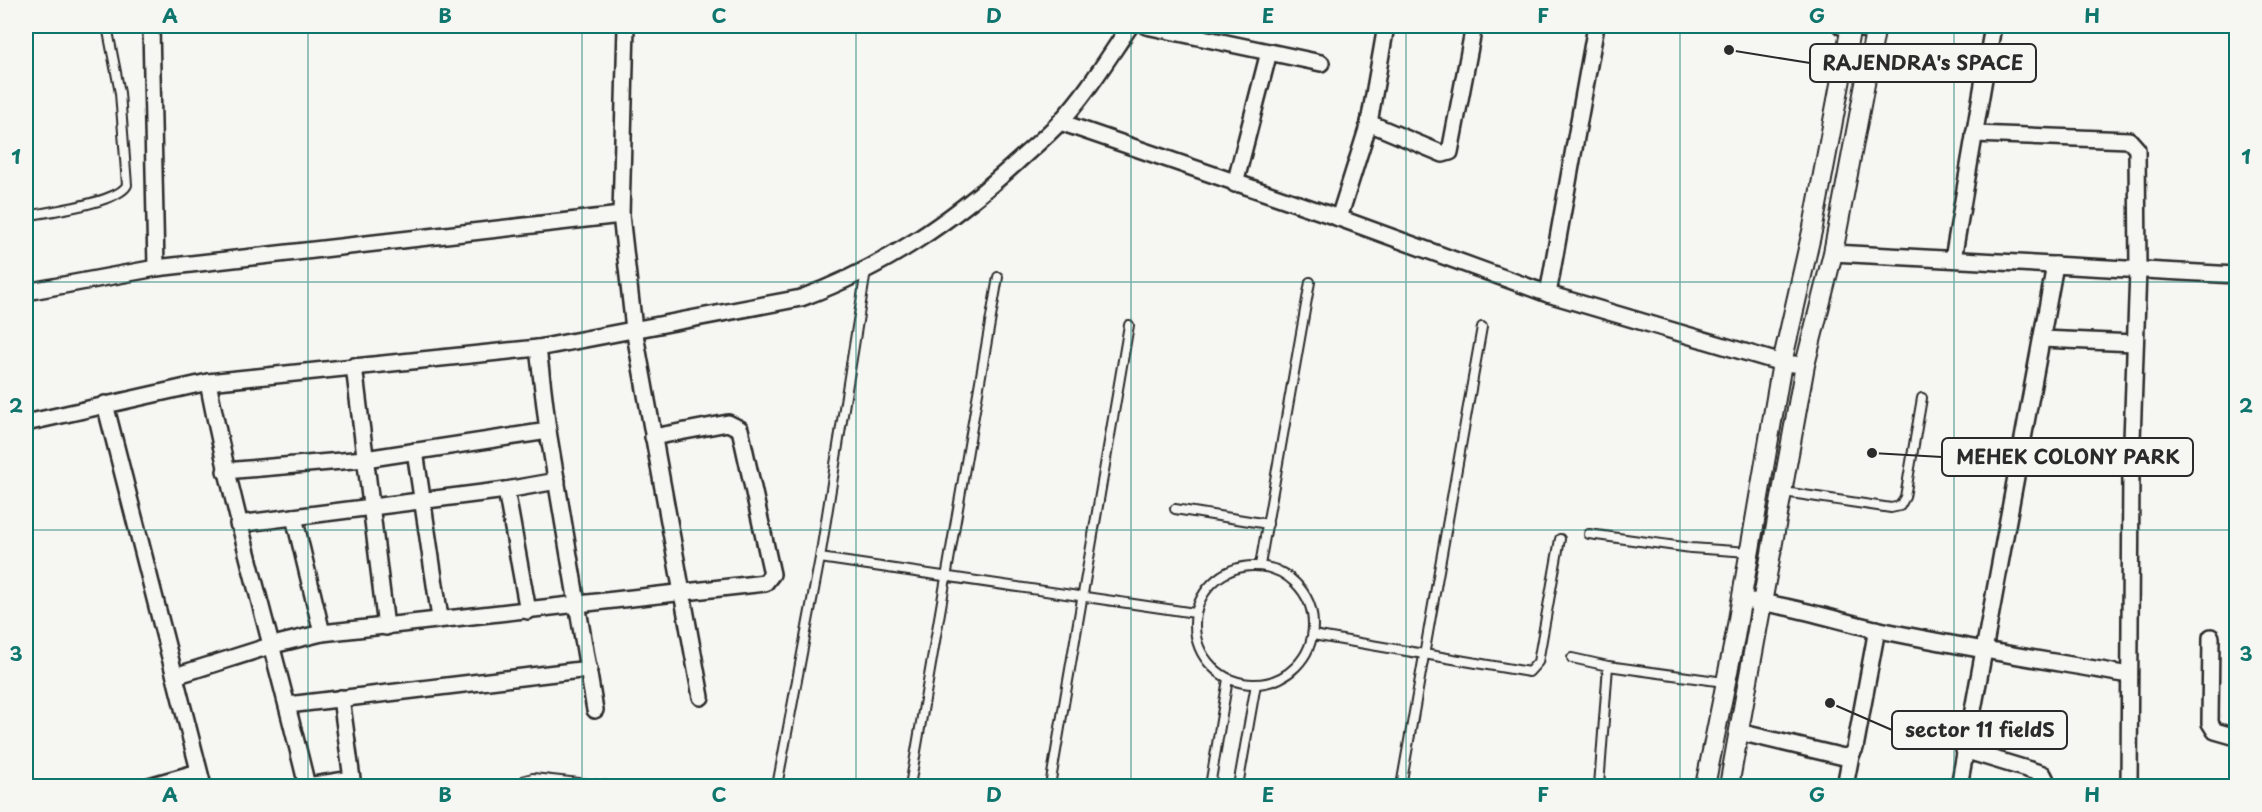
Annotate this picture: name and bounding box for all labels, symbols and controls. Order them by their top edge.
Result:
text: A [162,0,178,30]
text: B [438,0,452,30]
text: C [711,0,727,30]
text: D [986,0,1002,30]
text: E [1262,0,1274,30]
text: F [1537,0,1549,30]
text: G [1809,0,1825,30]
text: H [2084,0,2100,30]
callout: RAJENDRA's SPACE [1810,44,2036,82]
text: RAJENDRA's SPACE [1822,47,2024,77]
text: 1 [11,141,21,171]
text: 1 [2241,141,2251,171]
text: 2 [9,390,23,420]
text: 2 [2239,390,2253,420]
callout: MEHEK COLONY PARK [1942,438,2193,476]
text: MEHEK COLONY PARK [1956,441,2180,471]
text: 3 [9,638,23,668]
text: 3 [2239,638,2253,668]
callout: sector 11 fieldS [1892,711,2067,749]
text: sector 11 fieldS [1905,714,2055,744]
text: A [162,779,178,809]
text: B [438,779,452,809]
text: C [711,779,727,809]
text: D [986,779,1002,809]
text: E [1262,779,1274,809]
text: F [1537,779,1549,809]
text: G [1809,779,1825,809]
text: H [2084,779,2100,809]

